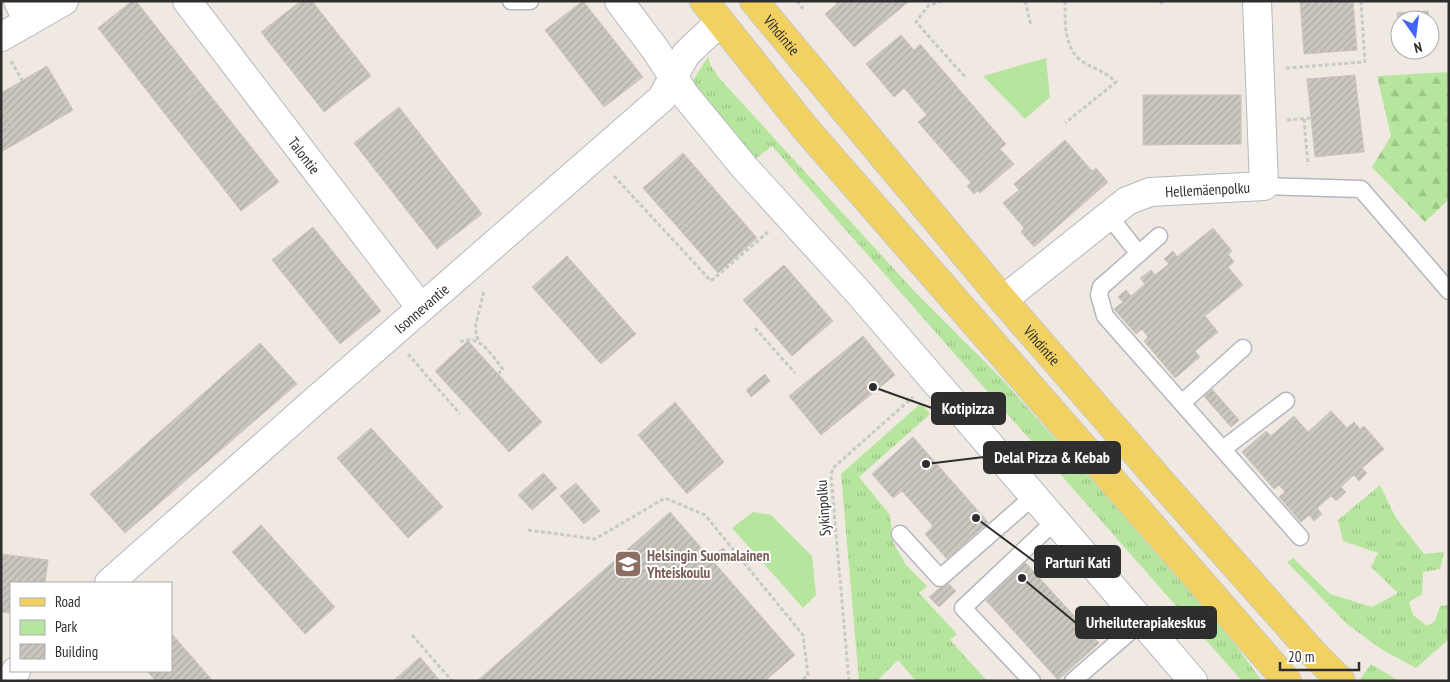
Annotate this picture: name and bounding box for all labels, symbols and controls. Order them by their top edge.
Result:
street label: Vihdintie [759,10,804,59]
north arrow [1390,10,1440,60]
text: N [1412,38,1424,57]
street label: Talontie [284,133,325,178]
street label: Hellemäenpolku [1165,177,1250,201]
street label: Isonnevantie [390,279,452,337]
street label: Vihdintie [1019,321,1065,369]
callout: Kotipizza [932,393,1005,424]
text: Kotipizza [942,398,995,418]
callout: Delal Pizza & Kebab [984,442,1120,473]
text: Delal Pizza & Kebab [994,447,1110,467]
street label: Sykinpolku [812,479,834,537]
place label: Helsingin Suomalainen Yhteiskoulu [646,546,770,582]
callout: Parturi Kati [1035,546,1120,577]
school or university icon: Helsingin Suomalainen Yhteiskoulu [613,549,643,579]
text: Parturi Kati [1045,552,1111,572]
legend [10,582,172,672]
text: Road [55,592,81,611]
callout: Urheiluterapiakeskus [1076,607,1216,638]
text: Urheiluterapiakeskus [1086,612,1206,632]
text: Park [55,617,77,636]
scale bar [1280,640,1359,672]
text: Building [55,642,98,661]
text: 20 m [1288,647,1314,666]

